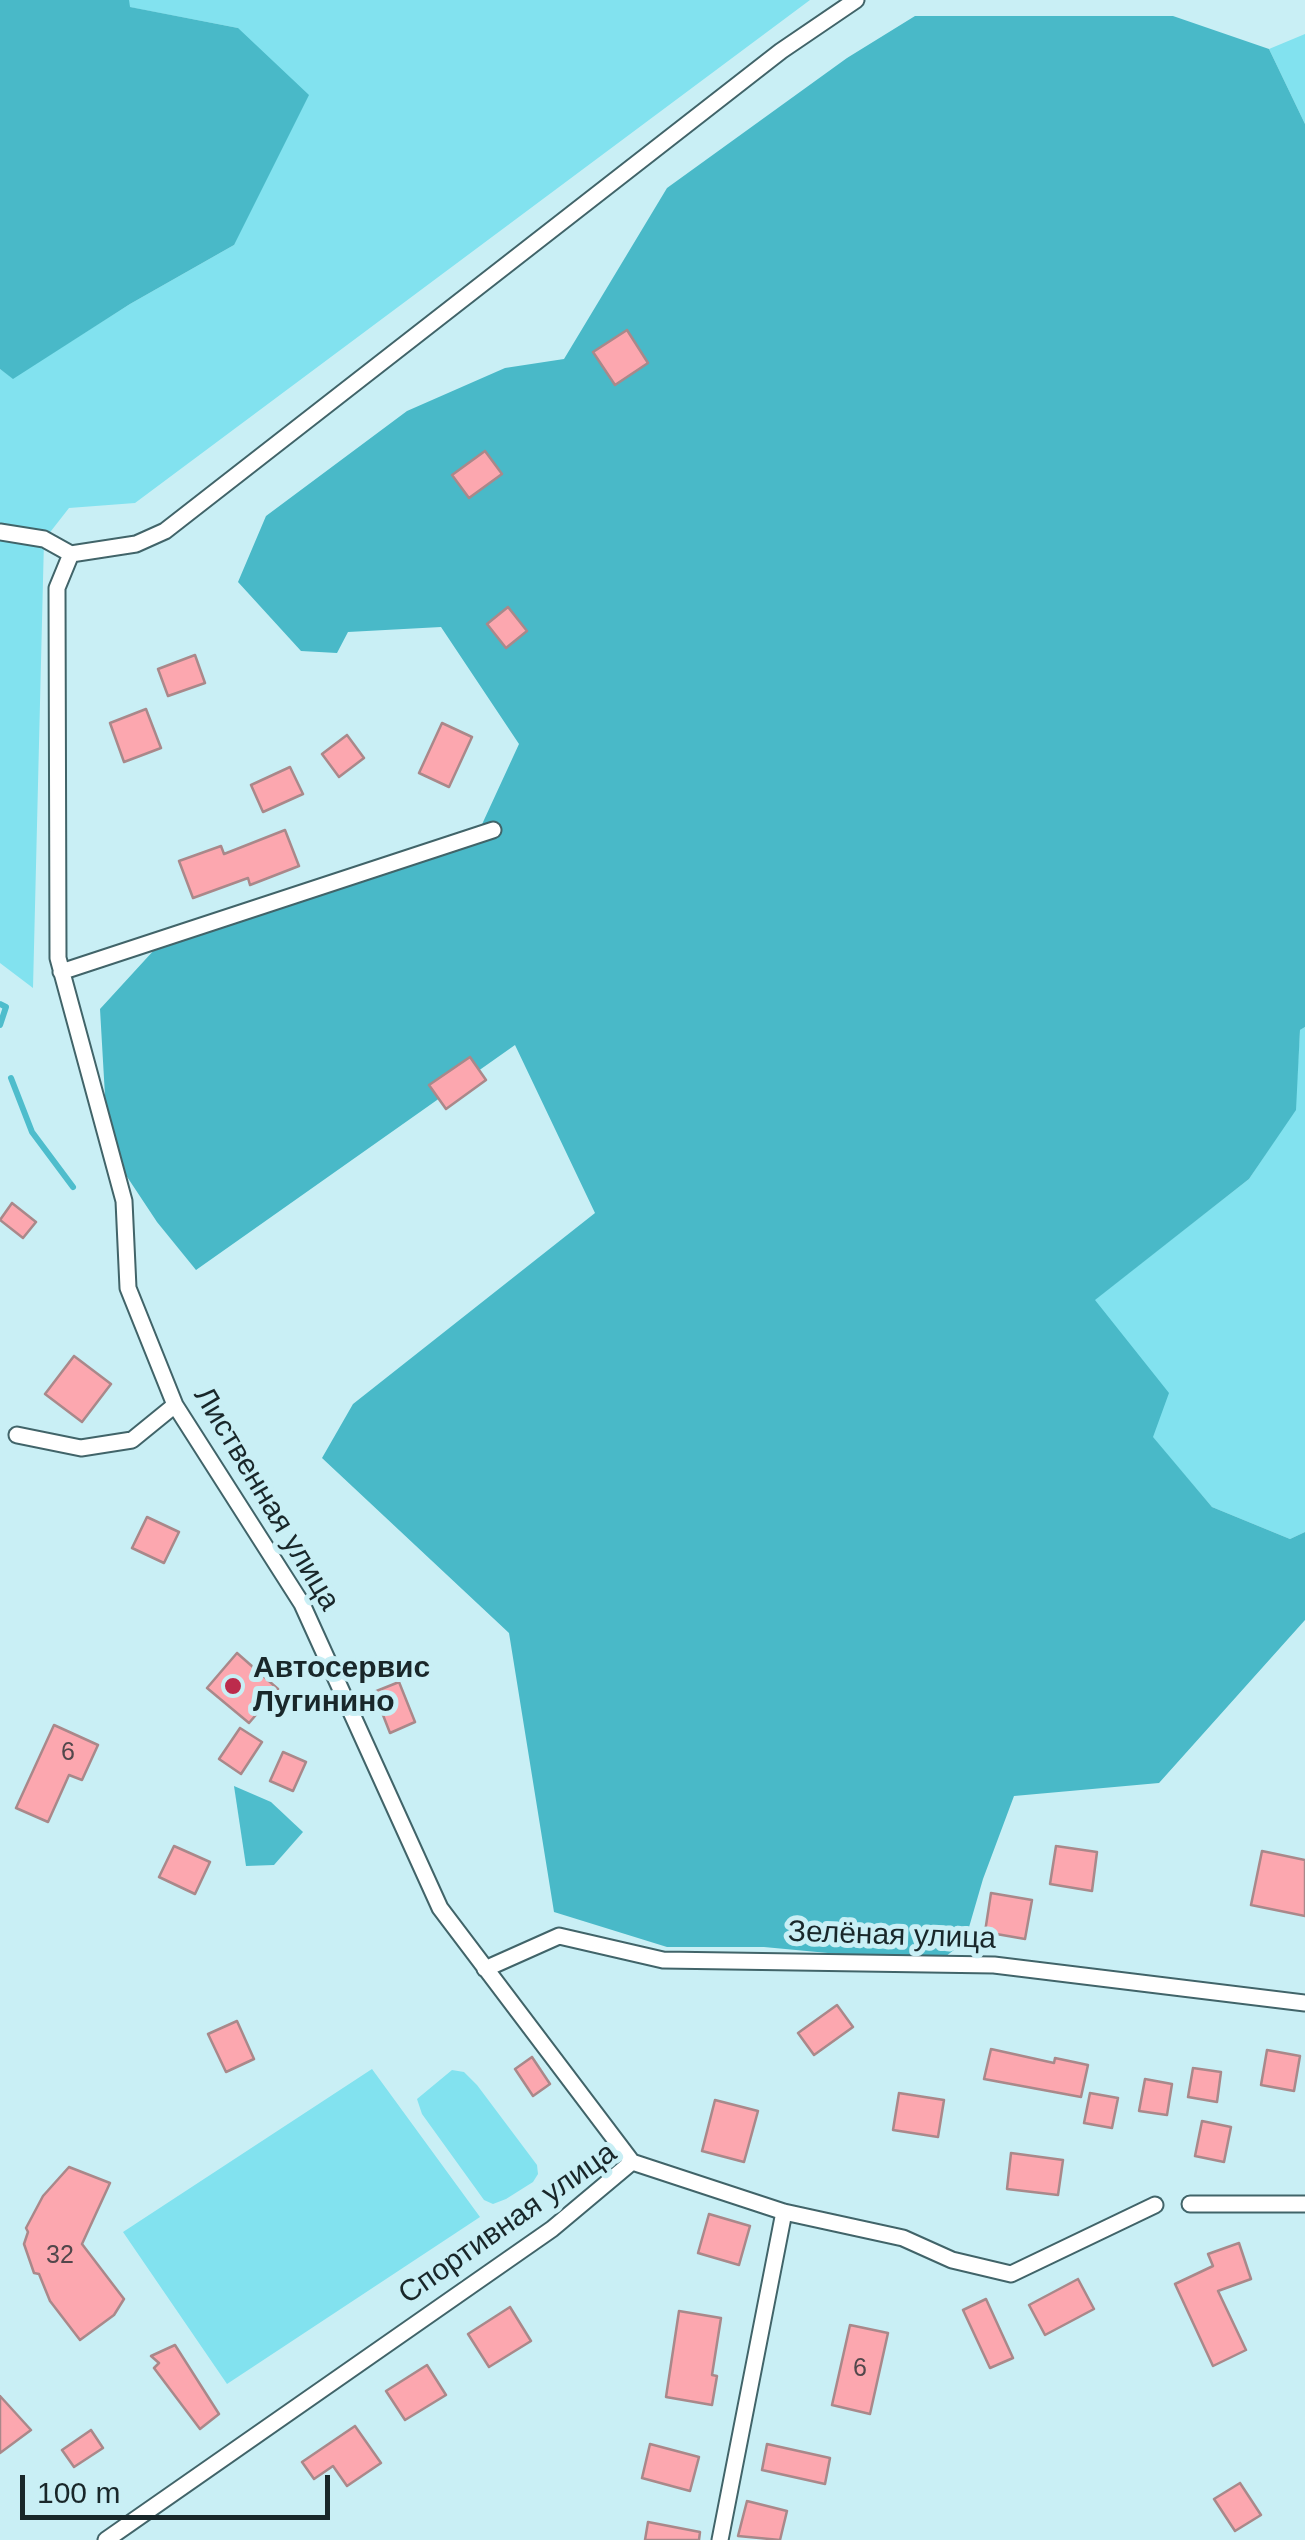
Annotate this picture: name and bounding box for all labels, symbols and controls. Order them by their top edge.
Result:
street label: Лиственная улица [185,1381,347,1617]
place label: Автосервис Лугинино [253,1651,430,1722]
marker: Автосервис Лугинино [222,1675,244,1697]
house number: 6 [61,1738,75,1768]
street label: Зелёная улица [787,1914,997,1958]
street label: Спортивная улица [392,2135,624,2313]
house number: 32 [46,2241,74,2271]
house number: 6 [853,2354,867,2384]
scale bar [25,2455,335,2517]
text: 100 m [37,2476,120,2509]

